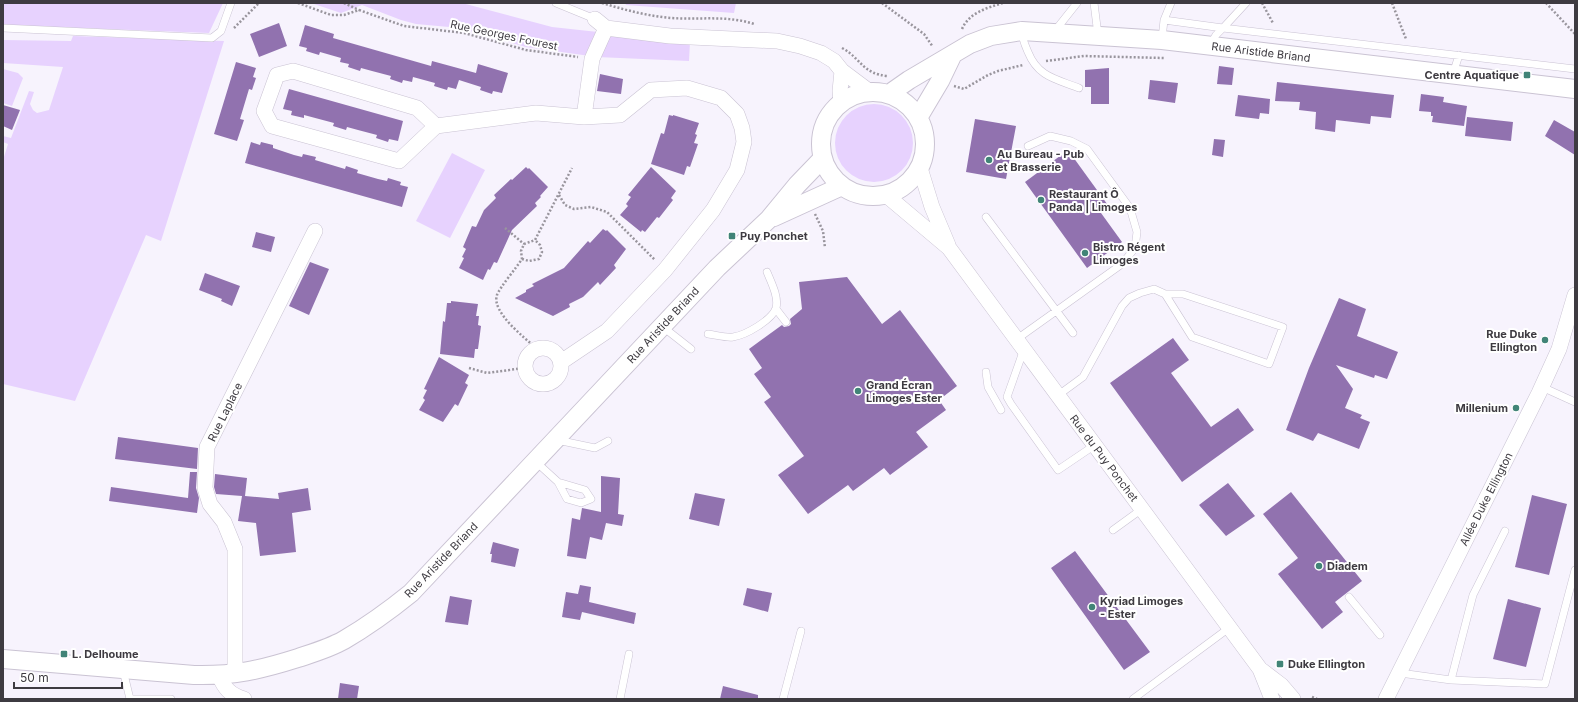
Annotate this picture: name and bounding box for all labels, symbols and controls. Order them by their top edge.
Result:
street label: Rue Georges Fourest [449,17,559,53]
street label: Rue Aristide Briand [1211,39,1311,65]
place label: Centre Aquatique [1425,68,1519,82]
marker: Centre Aquatique [1522,70,1532,80]
place label: Au Bureau - Pub et Brasserie [997,147,1084,174]
marker: Au Bureau - Pub et Brasserie [984,155,994,165]
place label: Restaurant Ô Panda | Limoges [1049,187,1138,214]
marker: Restaurant Ô Panda | Limoges [1036,195,1046,205]
place label: Puy Ponchet [740,229,808,243]
marker: Puy Ponchet [727,231,737,241]
place label: Bistro Régent Limoges [1093,240,1165,267]
marker: Bistro Régent Limoges [1080,248,1090,258]
street label: Rue Aristide Briand [624,284,702,366]
place label: Rue Duke Ellington [1486,327,1537,354]
marker: Rue Duke Ellington [1540,335,1550,345]
place label: Grand Écran Limoges Ester [866,378,943,405]
street label: Rue Laplace [205,380,245,444]
marker: Grand Écran Limoges Ester [853,386,863,396]
place label: Millenium [1456,401,1508,415]
marker: Millenium [1511,403,1521,413]
street label: Rue du Puy Ponchet [1067,412,1141,504]
street label: Allée Duke Ellington [1456,450,1516,548]
street label: Rue Aristide Briand [401,519,481,601]
place label: Diadem [1327,559,1368,573]
marker: Diadem [1314,561,1324,571]
place label: Kyriad Limoges - Ester [1100,594,1183,621]
marker: Kyriad Limoges - Ester [1087,602,1097,612]
place label: L. Delhoume [72,647,139,661]
marker: L. Delhoume [59,649,69,659]
place label: Duke Ellington [1288,657,1365,671]
marker: Duke Ellington [1275,659,1285,669]
scale bar [14,664,122,690]
text: 50 m [20,670,49,685]

